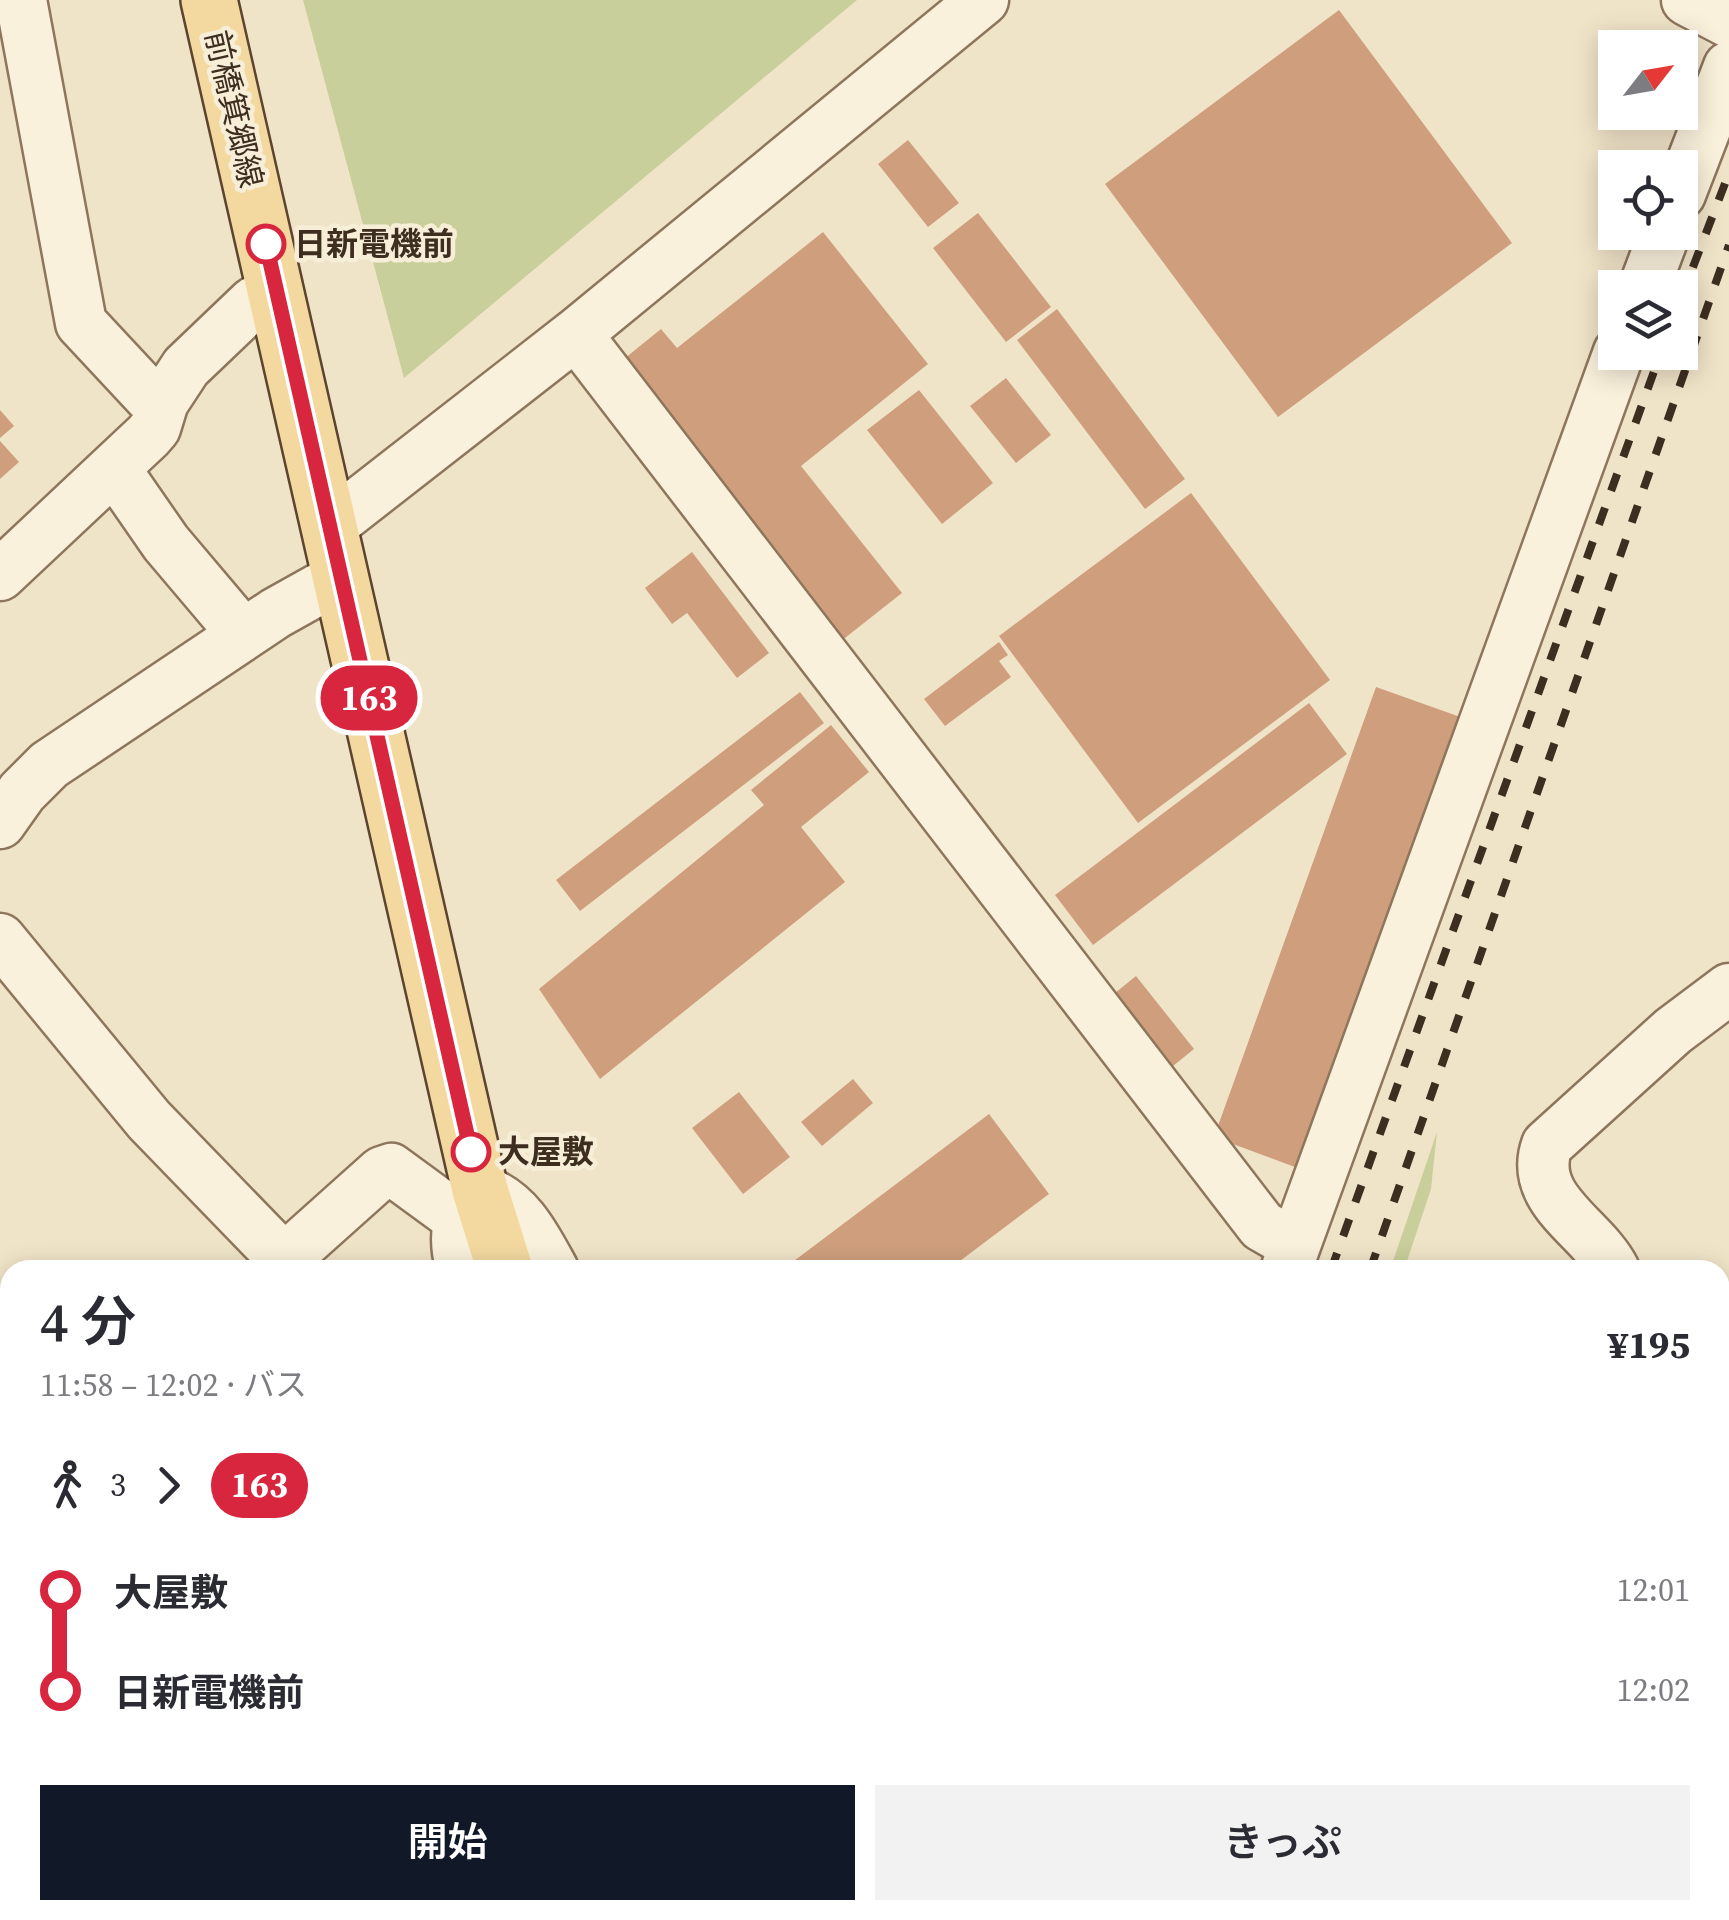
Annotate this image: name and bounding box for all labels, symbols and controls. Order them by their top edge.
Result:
street label: 前橋箕郷線 [195,26,273,192]
north arrow [1598,30,1698,130]
map controls [1598,30,1698,370]
button: locate [1598,150,1698,250]
place label: 日新電機前 [294,222,454,266]
marker: 日新電機前 [247,225,285,263]
button: layers [1598,270,1698,370]
line badge: 163 [312,666,426,730]
text: 163 [341,674,397,722]
place label: 大屋敷 [498,1130,594,1174]
marker: 大屋敷 [452,1133,490,1171]
text: 4 分 [40,1284,136,1359]
text: ¥195 [1608,1319,1690,1371]
text: 11:58 – 12:02 · バス [40,1363,307,1407]
icon: walk [40,1458,95,1513]
icon: forward [141,1458,196,1513]
text: 163 [231,1461,288,1509]
text: 3 [110,1463,126,1507]
text: 大屋敷 [114,1567,228,1619]
text: 12:01 [1616,1568,1690,1612]
text: 日新電機前 [114,1667,304,1719]
text: 12:02 [1616,1668,1690,1712]
button: 開始 [40,1785,855,1900]
button: きっぷ [875,1785,1690,1900]

